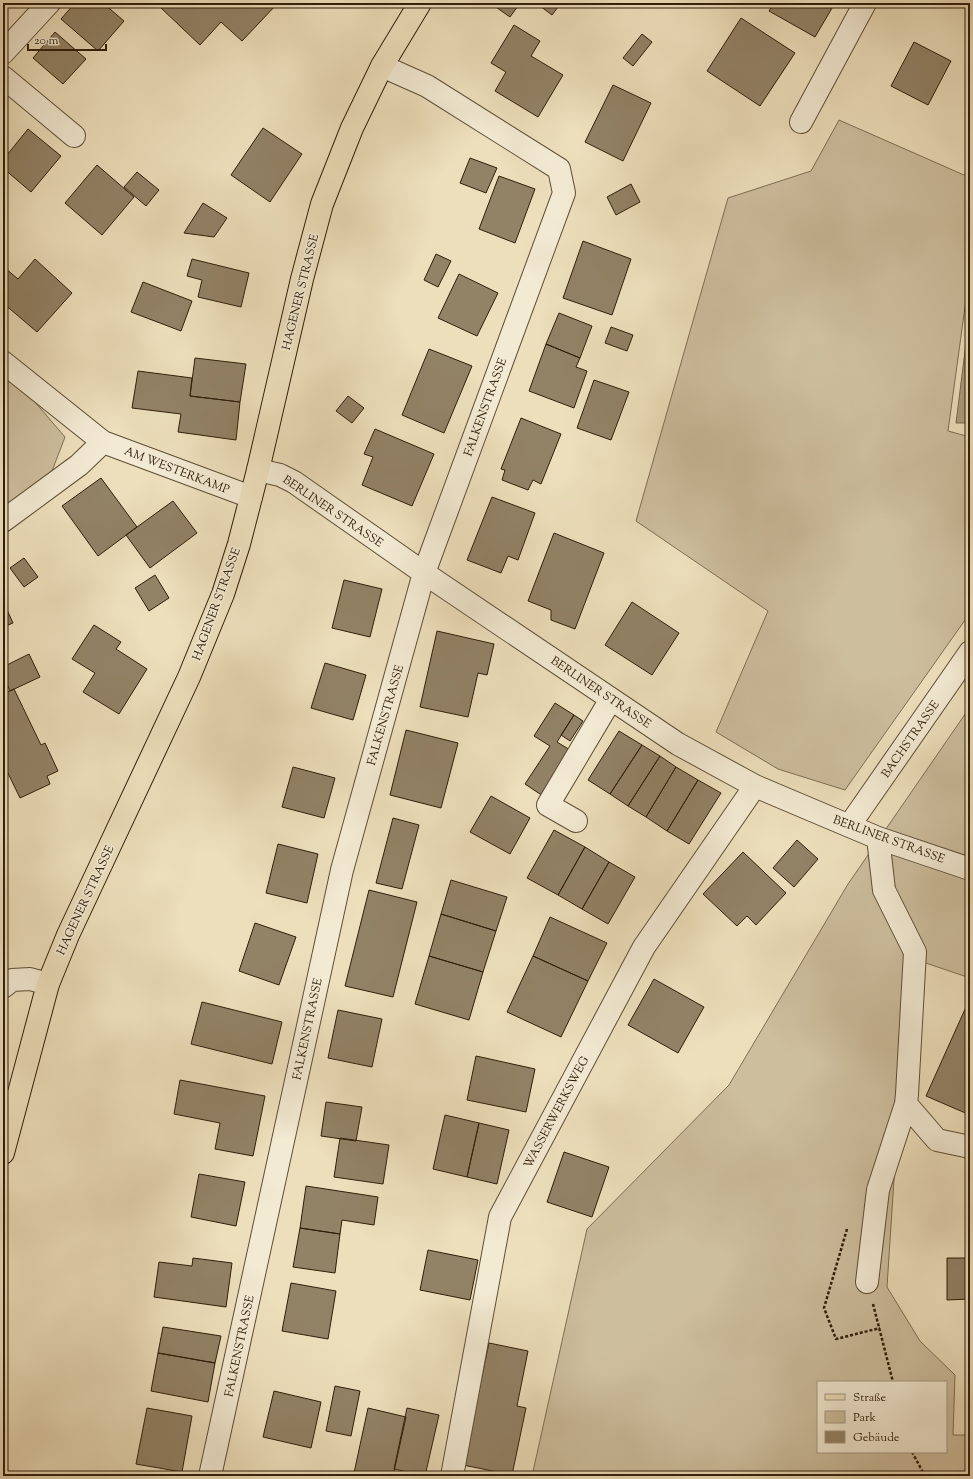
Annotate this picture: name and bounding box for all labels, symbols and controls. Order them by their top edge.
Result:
scale bar [28,26,106,52]
text: 20 m [34,32,59,50]
street label: HAGENER STRASSE [278,232,324,352]
street label: FALKENSTRASSE [460,355,512,459]
street label: AM WESTERKAMP [121,443,232,499]
street label: BERLINER STRASSE [279,471,387,553]
street label: HAGENER STRASSE [188,545,246,663]
street label: BERLINER STRASSE [547,652,655,734]
street label: FALKENSTRASSE [363,662,409,768]
street label: BACHSTRASSE [877,697,945,782]
street label: BERLINER STRASSE [830,811,948,869]
street label: HAGENER STRASSE [53,842,120,958]
street label: FALKENSTRASSE [288,976,328,1082]
street label: WASSERWERKSWEG [520,1053,594,1172]
street label: FALKENSTRASSE [220,1293,260,1399]
legend [817,1381,947,1453]
text: Straße [853,1389,887,1407]
text: Park [853,1409,876,1427]
text: Gebäude [853,1429,900,1447]

